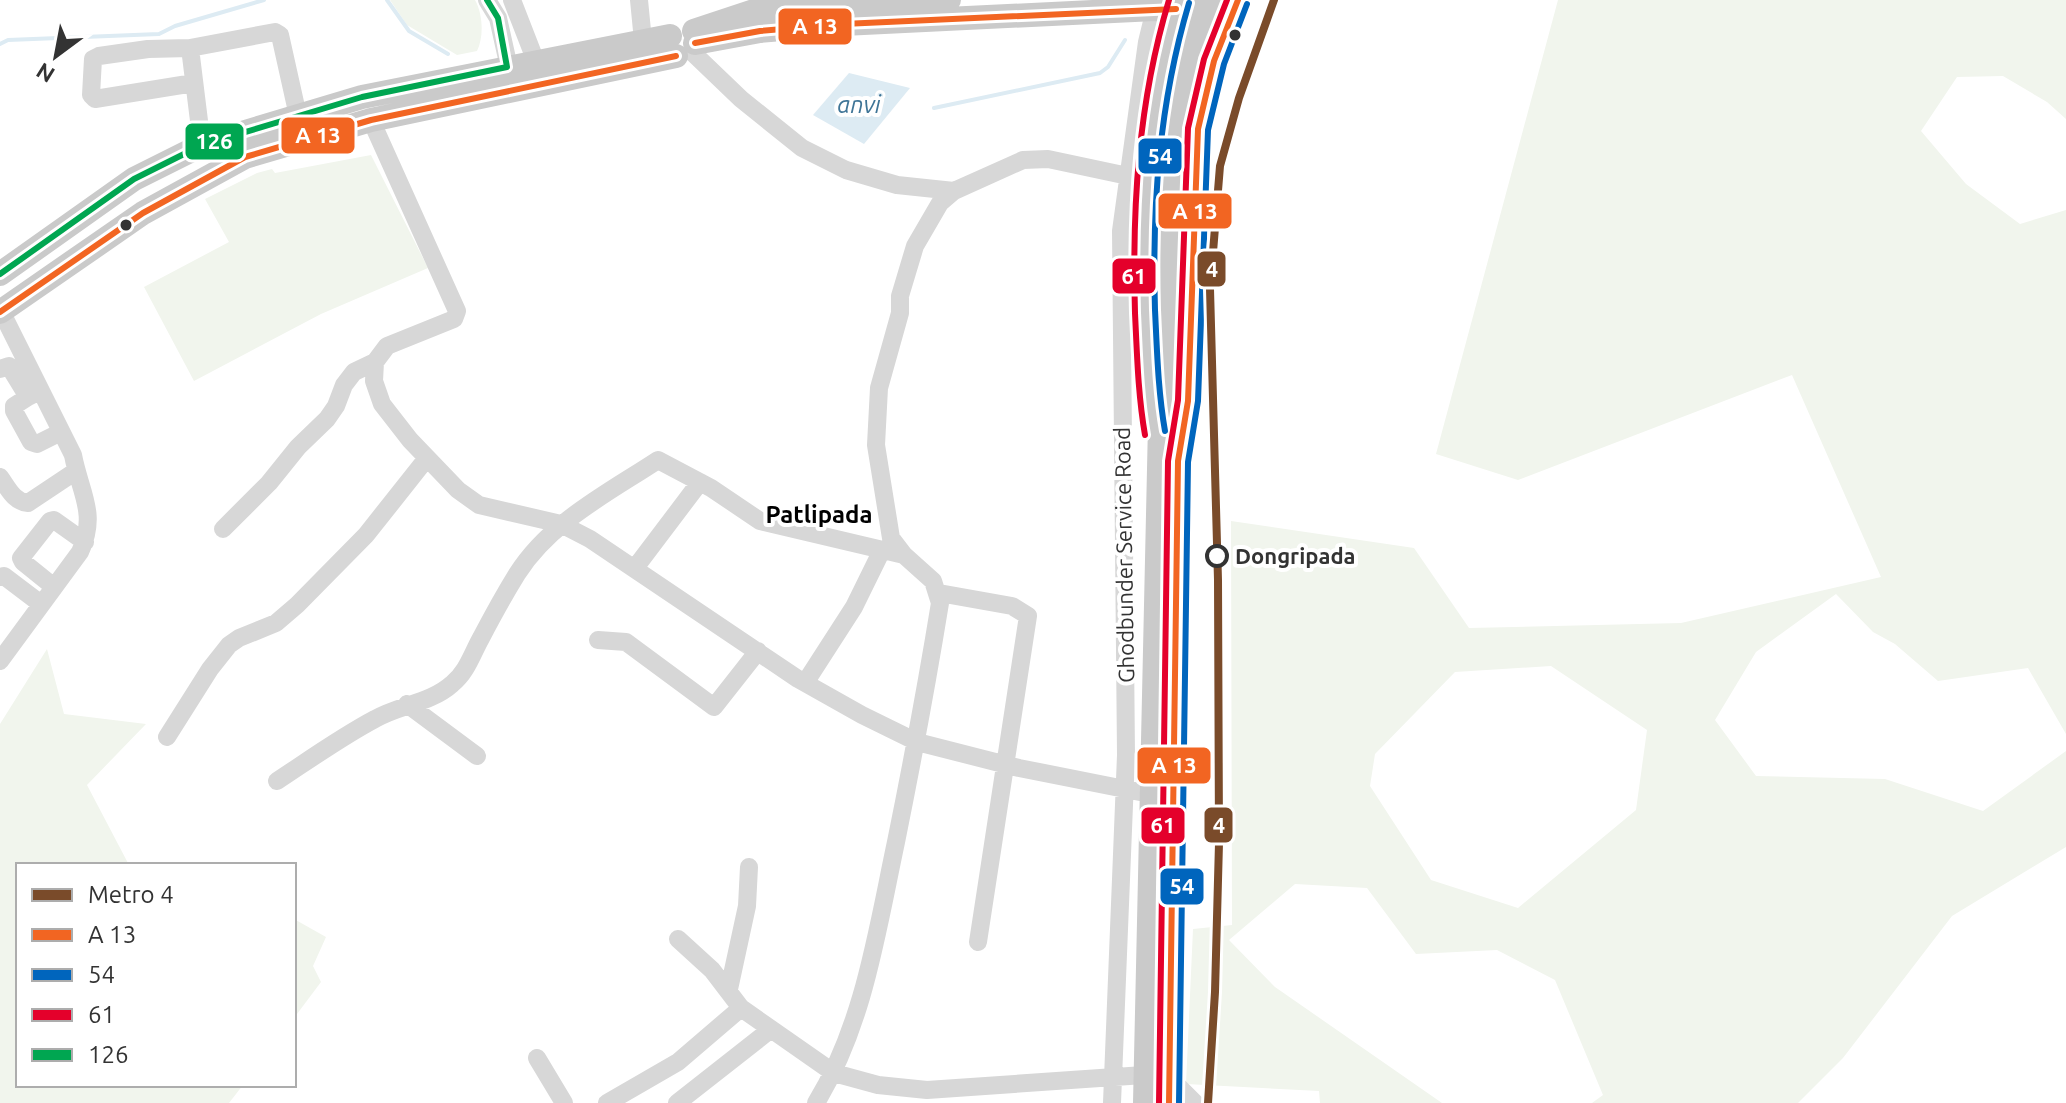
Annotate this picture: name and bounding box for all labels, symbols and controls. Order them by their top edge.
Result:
line badge: A 13 [777,7,853,46]
text: A 13 [792,13,838,38]
north arrow [16,16,96,96]
unlabelled marker [1227,27,1243,43]
text: N [32,58,59,88]
water label: anvi [837,91,882,118]
line badge: A 13 [280,116,356,155]
line badge: 126 [184,122,245,161]
text: A 13 [295,122,341,147]
text: 126 [195,128,233,153]
line badge: 54 [1137,137,1183,175]
text: 54 [1148,143,1172,168]
line badge: A 13 [1157,192,1233,230]
text: A 13 [1172,198,1218,223]
unlabelled marker [118,217,134,233]
line badge: 4 [1196,250,1227,288]
text: 4 [1206,256,1218,281]
line badge: 61 [1111,257,1157,295]
text: 61 [1122,263,1146,288]
street label: Ghodbunder Service Road [1109,427,1138,683]
district label: Patlipada [766,501,872,528]
place label: Dongripada [1235,543,1356,568]
marker: Dongripada [1206,545,1228,567]
line badge: A 13 [1136,746,1212,785]
text: A 13 [1151,752,1197,777]
line badge: 61 [1140,806,1186,845]
line badge: 4 [1203,806,1234,844]
text: 61 [1151,812,1175,837]
text: 4 [1213,812,1225,837]
legend [16,863,296,1087]
line badge: 54 [1159,867,1205,906]
text: 54 [1170,873,1194,898]
text: Metro 4 [88,881,174,908]
text: A 13 [88,921,136,948]
text: 54 [88,961,115,988]
text: 61 [88,1001,115,1028]
text: 126 [88,1041,129,1068]

